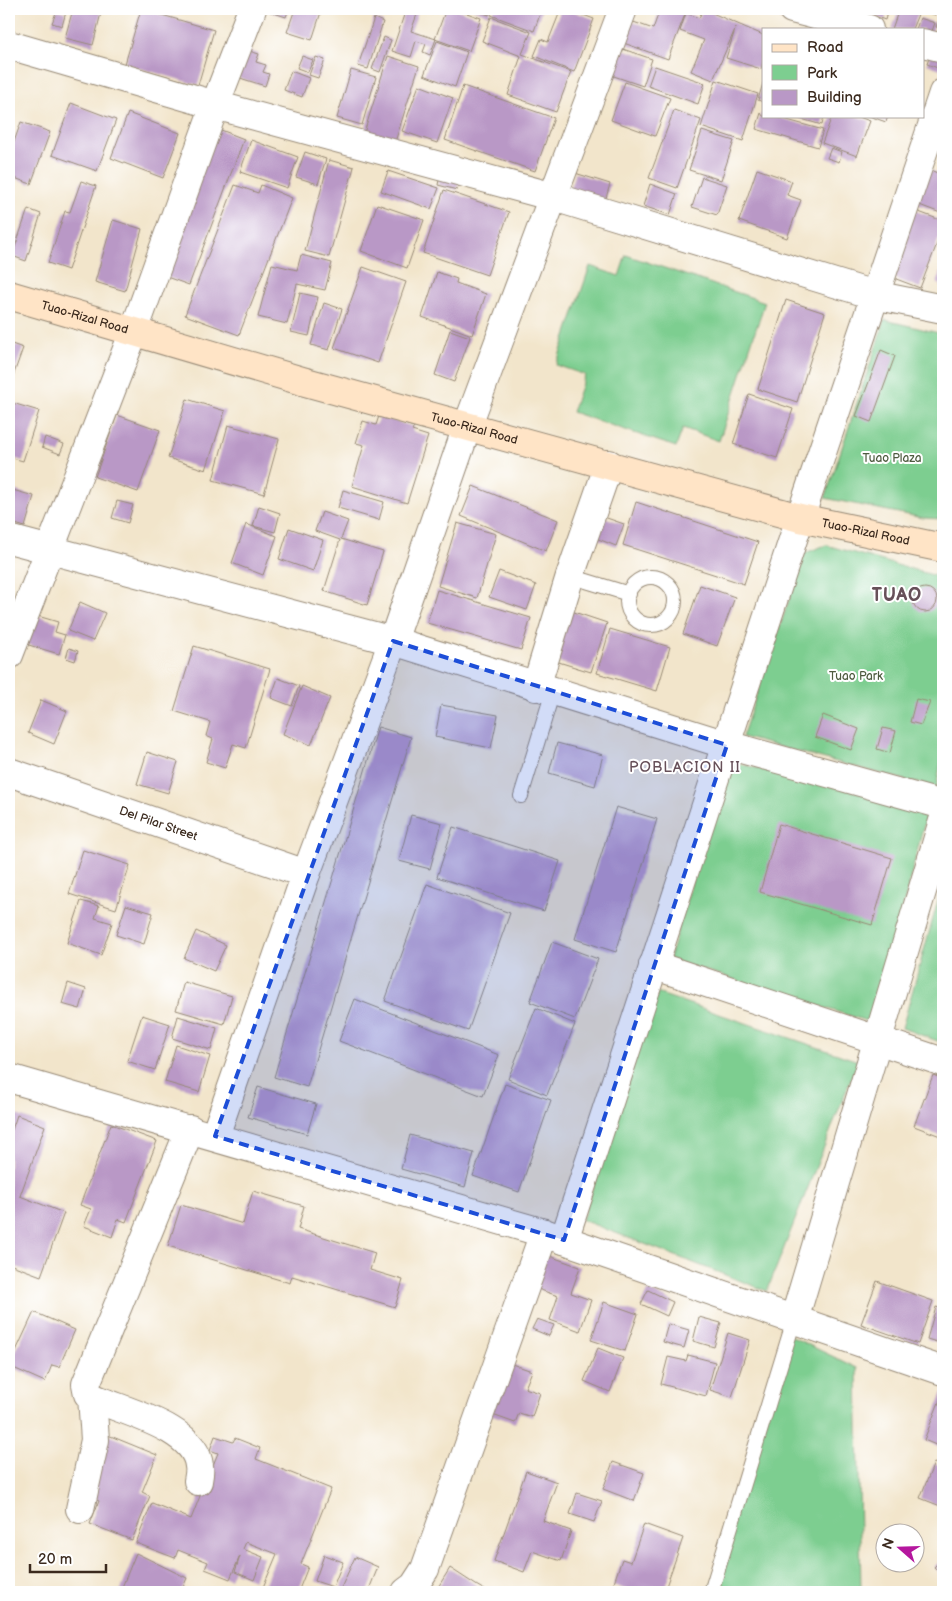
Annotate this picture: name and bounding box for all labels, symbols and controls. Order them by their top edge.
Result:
legend [762,28,924,118]
text: Road [807,38,843,57]
text: Park [807,64,838,83]
text: Building [807,88,862,107]
street label: Tuao-Rizal Road [39,298,130,338]
street label: Tuao-Rizal Road [429,410,519,448]
park label: Tuao Plaza [862,451,922,466]
street label: Tuao-Rizal Road [820,516,911,549]
district label: TUAO [872,585,922,606]
park label: Tuao Park [829,669,883,684]
district label: POBLACION II [629,758,741,777]
street label: Del Pilar Street [117,803,200,844]
north arrow [874,1524,924,1574]
text: N [878,1536,898,1552]
scale bar [30,1541,106,1573]
text: 20 m [38,1550,72,1569]

